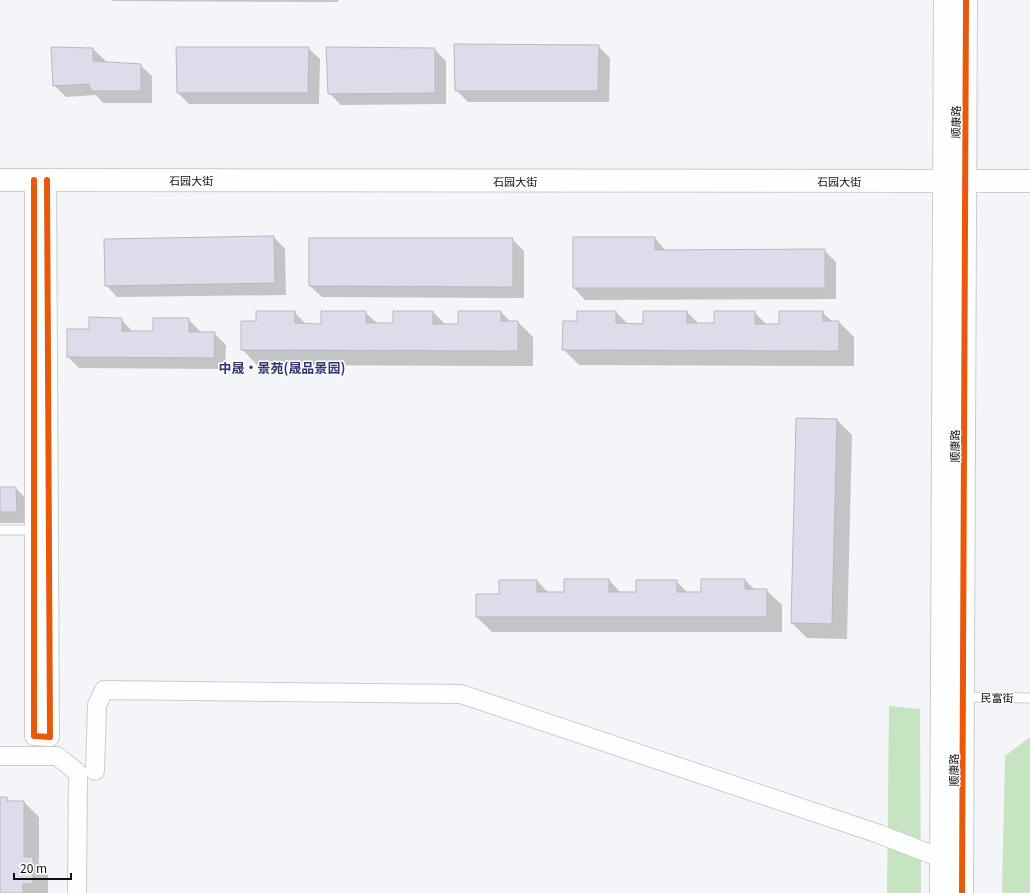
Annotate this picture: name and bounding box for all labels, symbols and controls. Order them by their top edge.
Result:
street label: 顺康路 [947,105,963,139]
street label: 石园大街 [169,172,213,188]
street label: 石园大街 [493,173,537,189]
street label: 石园大街 [817,173,861,189]
district label: 中晟·景苑(晟品景园) [219,358,345,377]
street label: 顺康路 [946,430,962,463]
street label: 民富街 [980,689,1014,705]
street label: 顺康路 [945,754,961,787]
scale bar [14,855,71,881]
text: 20 m [20,859,47,876]

